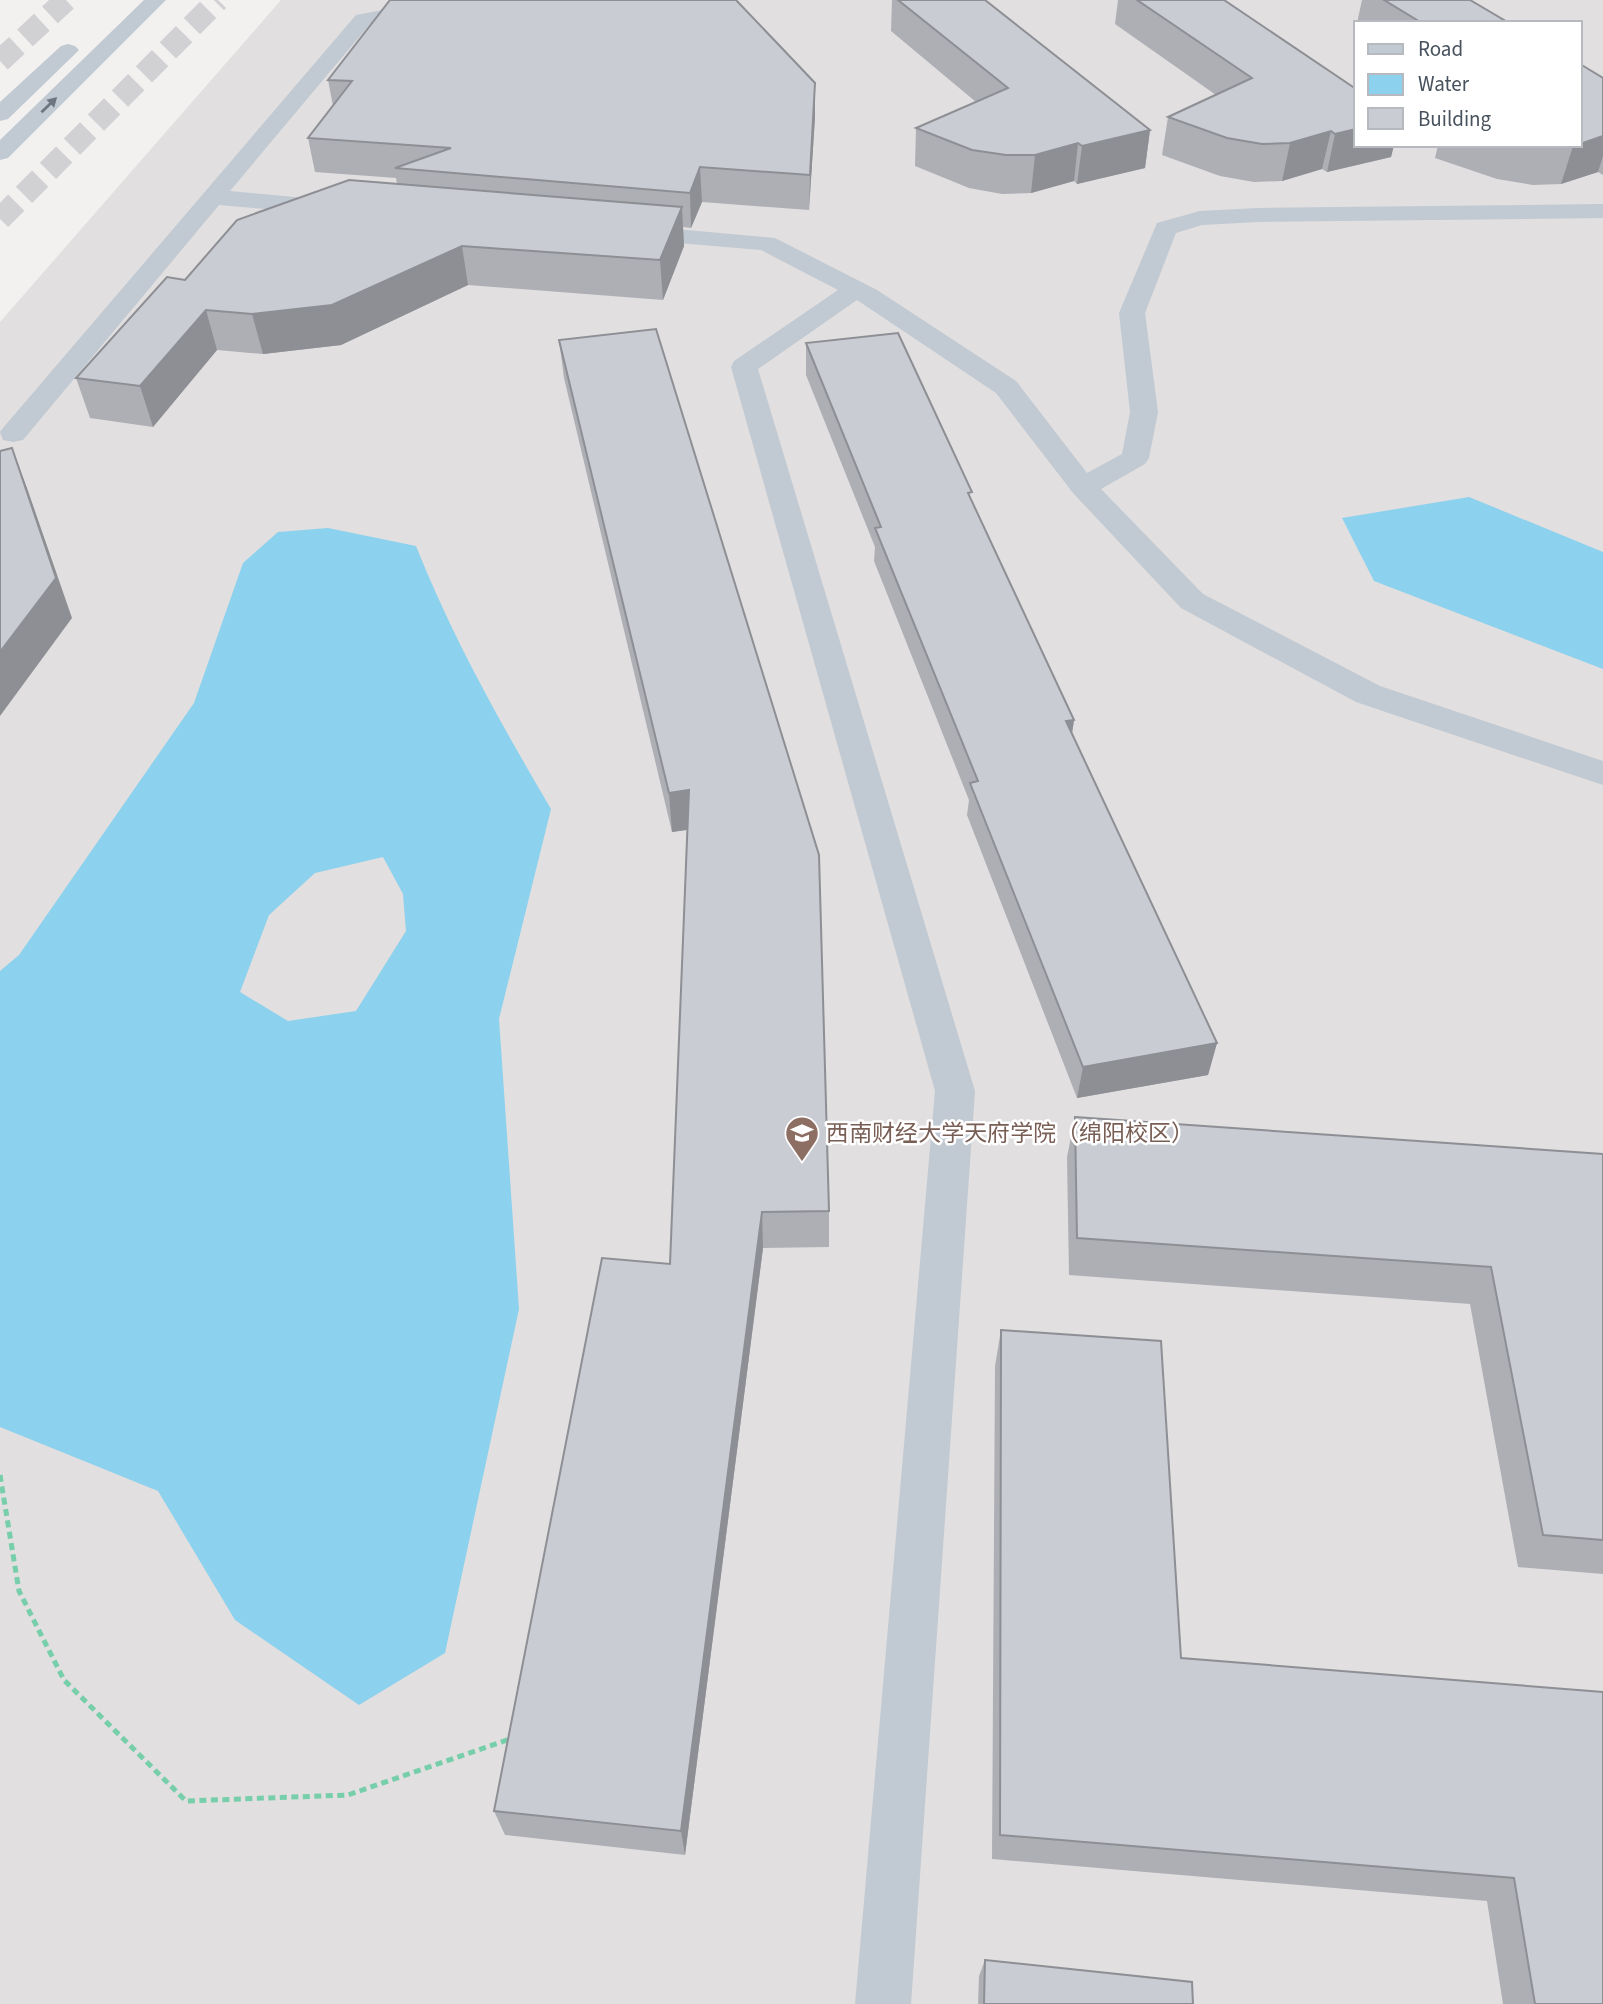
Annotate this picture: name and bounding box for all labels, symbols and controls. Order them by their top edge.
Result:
legend [1354,21,1582,147]
text: Road [1418,34,1463,64]
text: Water [1418,69,1470,99]
one-way arrow [41,97,57,113]
text: Building [1418,104,1492,134]
school or university icon: 西南财经大学天府学院（绵阳校区） [783,1114,821,1163]
place label: 西南财经大学天府学院（绵阳校区） [826,1117,1194,1150]

